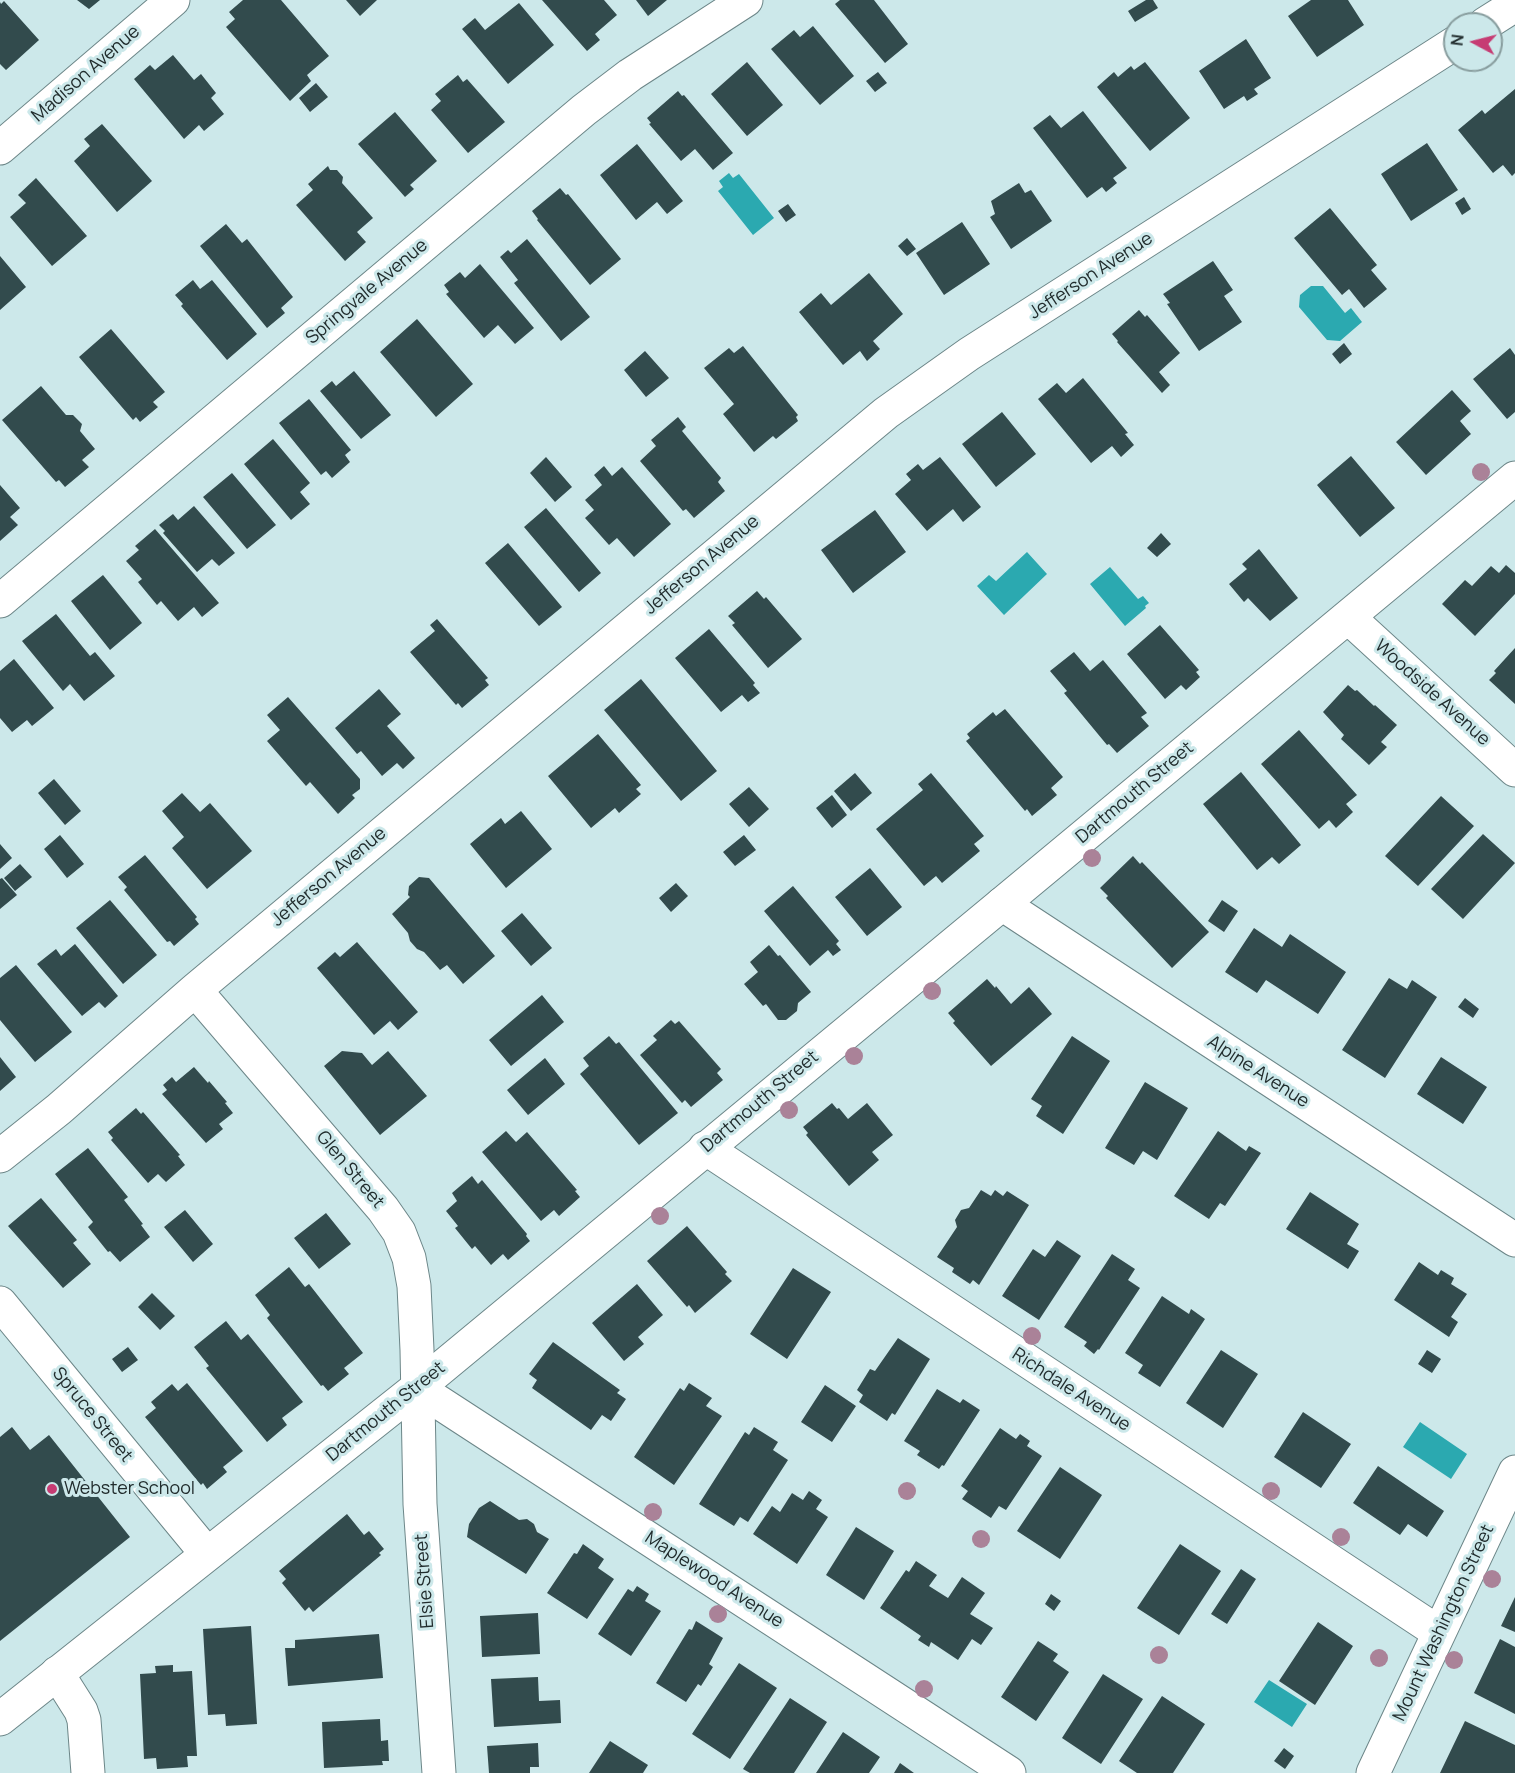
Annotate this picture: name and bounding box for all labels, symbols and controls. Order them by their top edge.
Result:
north arrow [1443,12,1503,72]
street label: Madison Avenue [28,21,144,127]
text: N [1446,33,1469,47]
street label: Jefferson Avenue [1025,228,1157,324]
street label: Springvale Avenue [302,235,432,349]
street label: Jefferson Avenue [640,511,764,619]
street label: Woodside Avenue [1370,636,1494,750]
street label: Dartmouth Street [1072,738,1198,848]
street label: Jefferson Avenue [267,823,391,931]
street label: Alpine Avenue [1203,1031,1313,1113]
street label: Dartmouth Street [697,1047,823,1157]
street label: Glen Street [311,1127,389,1213]
street label: Richdale Avenue [1008,1344,1134,1436]
street label: Dartmouth Street [322,1357,450,1467]
street label: Spruce Street [47,1363,137,1467]
place label: Webster School [64,1478,195,1500]
marker: Webster School [45,1482,59,1496]
street label: Mount Washington Street [1389,1521,1499,1725]
street label: Maplewood Avenue [641,1527,787,1633]
street label: Elsie Street [411,1533,439,1629]

